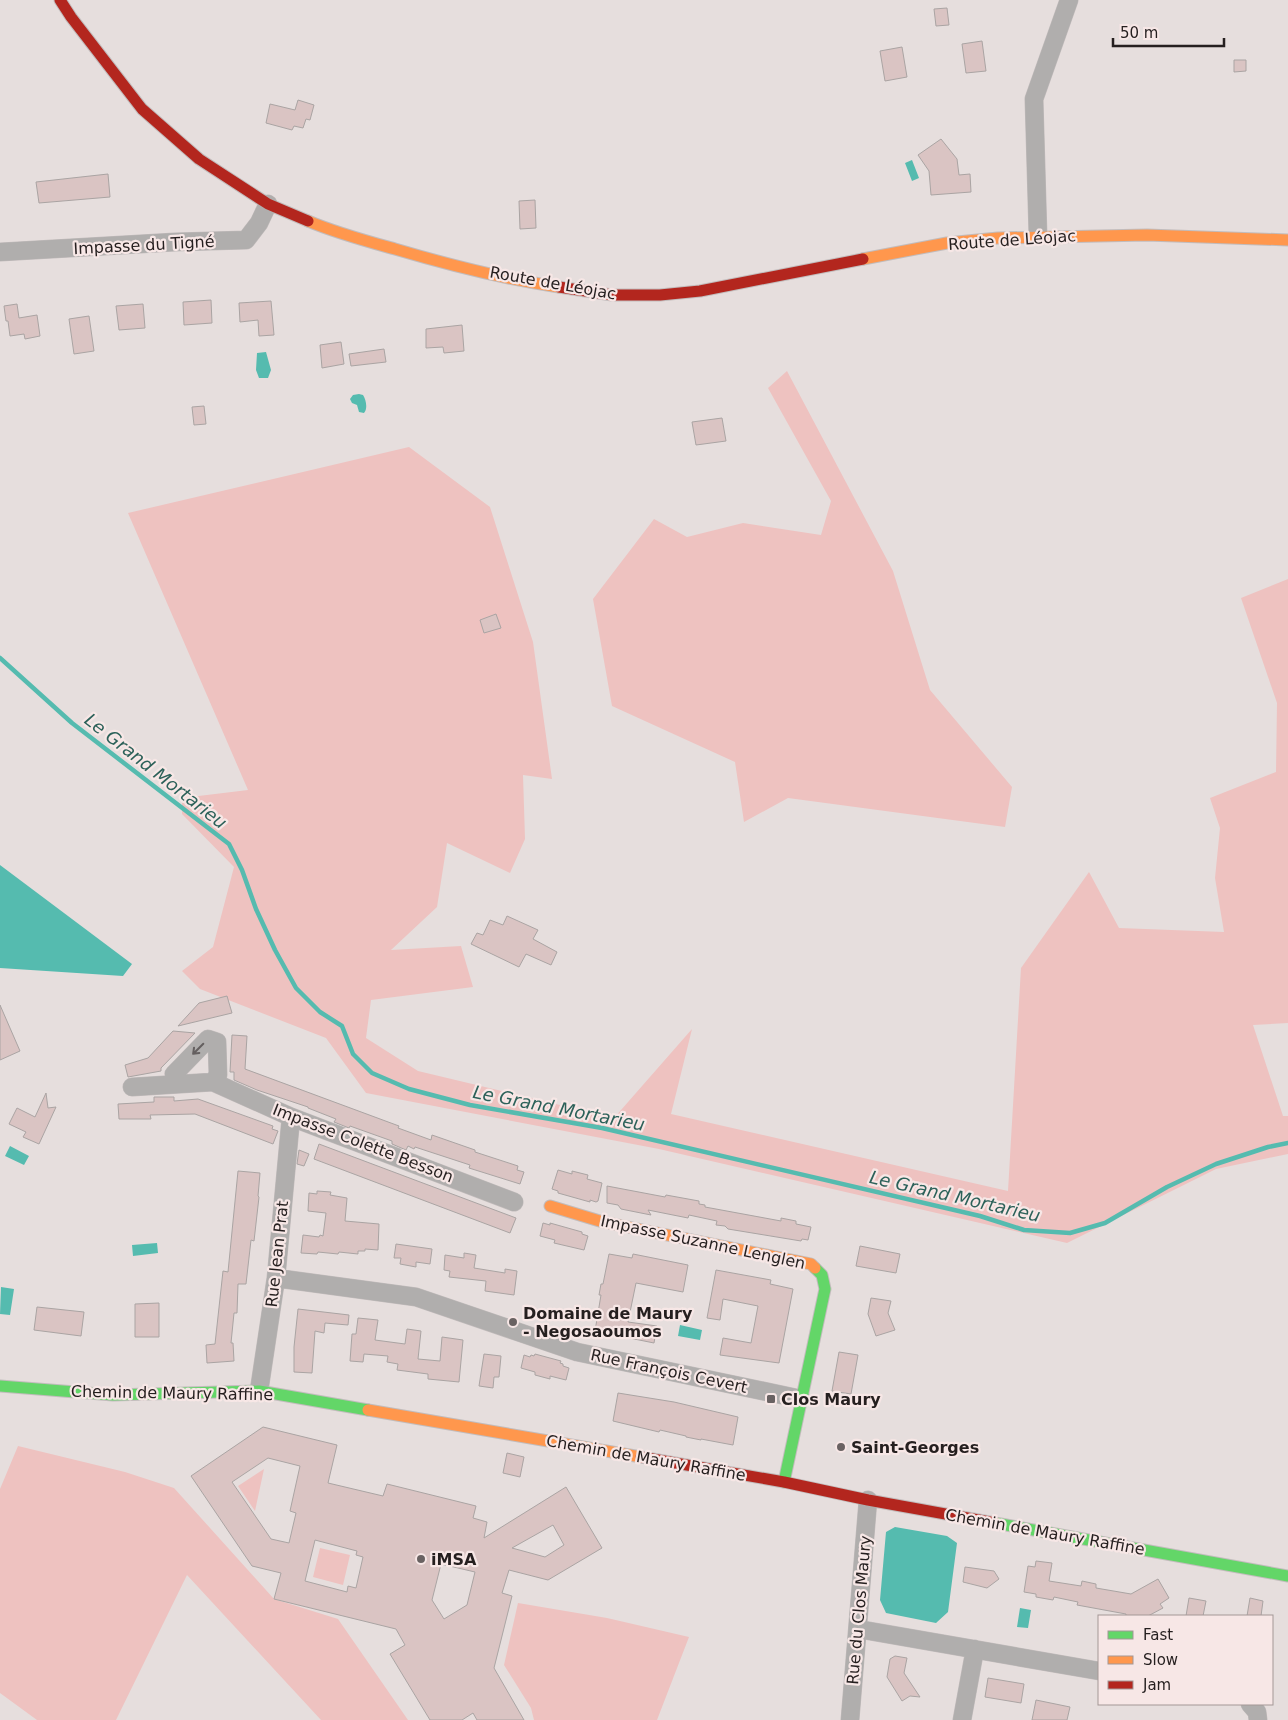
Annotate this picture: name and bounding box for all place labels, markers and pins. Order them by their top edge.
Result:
place label: Domaine de Maury - Negosaoumos [523,1304,693,1341]
marker: Domaine de Maury - Negosaoumos [507,1316,519,1328]
place label: Clos Maury [781,1390,881,1409]
marker: Clos Maury [765,1393,777,1405]
place label: Saint-Georges [851,1438,979,1457]
marker: Saint-Georges [835,1441,847,1453]
place label: iMSA [431,1550,477,1569]
marker: iMSA [415,1553,427,1565]

